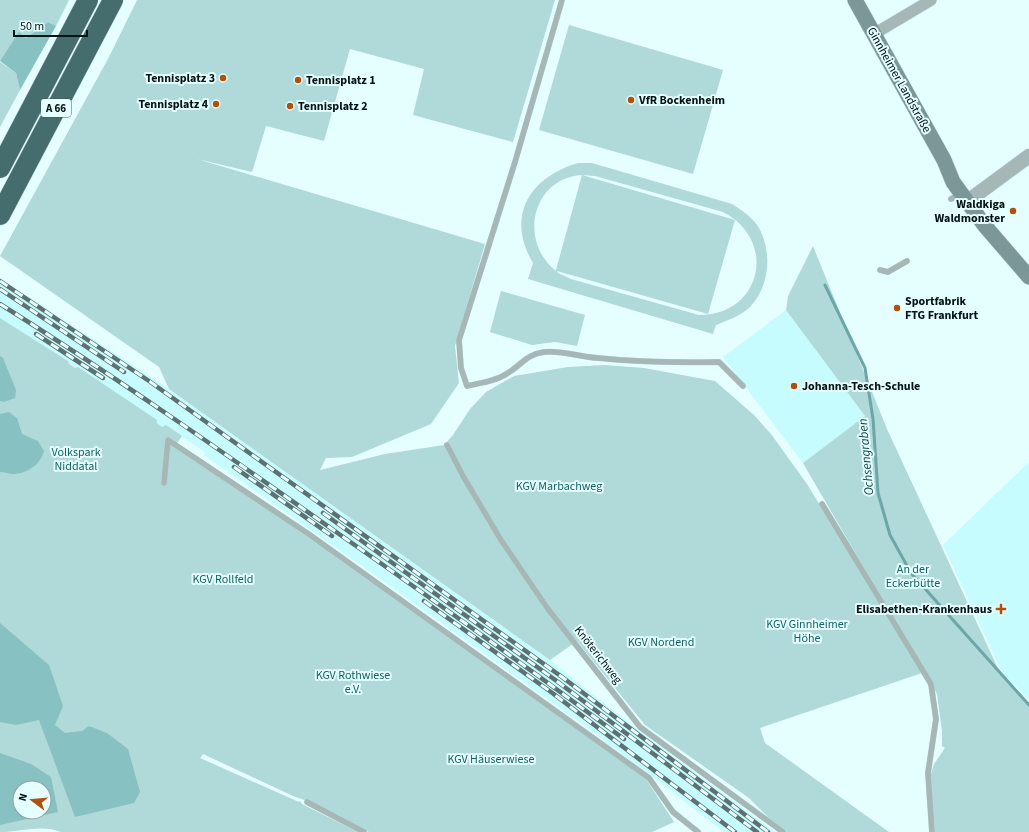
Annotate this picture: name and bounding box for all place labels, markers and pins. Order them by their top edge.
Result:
place label: Tennisplatz 3 [145,70,215,87]
place label: Tennisplatz 1 [306,72,376,89]
marker: Tennisplatz 3 [218,73,228,83]
marker: Tennisplatz 1 [293,75,303,85]
place label: VfR Bockenheim [638,92,725,109]
marker: VfR Bockenheim [626,95,636,105]
place label: Tennisplatz 4 [138,96,209,113]
place label: Tennisplatz 2 [298,98,368,115]
marker: Tennisplatz 4 [211,99,221,109]
marker: Tennisplatz 2 [285,101,295,111]
place label: Waldkiga Waldmonster [934,196,1005,227]
marker: Waldkiga Waldmonster [1008,206,1018,216]
place label: Sportfabrik FTG Frankfurt [905,293,979,324]
marker: Sportfabrik FTG Frankfurt [892,303,902,313]
place label: Johanna-Tesch-Schule [802,378,920,395]
marker: Johanna-Tesch-Schule [789,381,799,391]
place label: Elisabethen-Krankenhaus [856,601,992,618]
marker: Elisabethen-Krankenhaus [995,603,1007,615]

